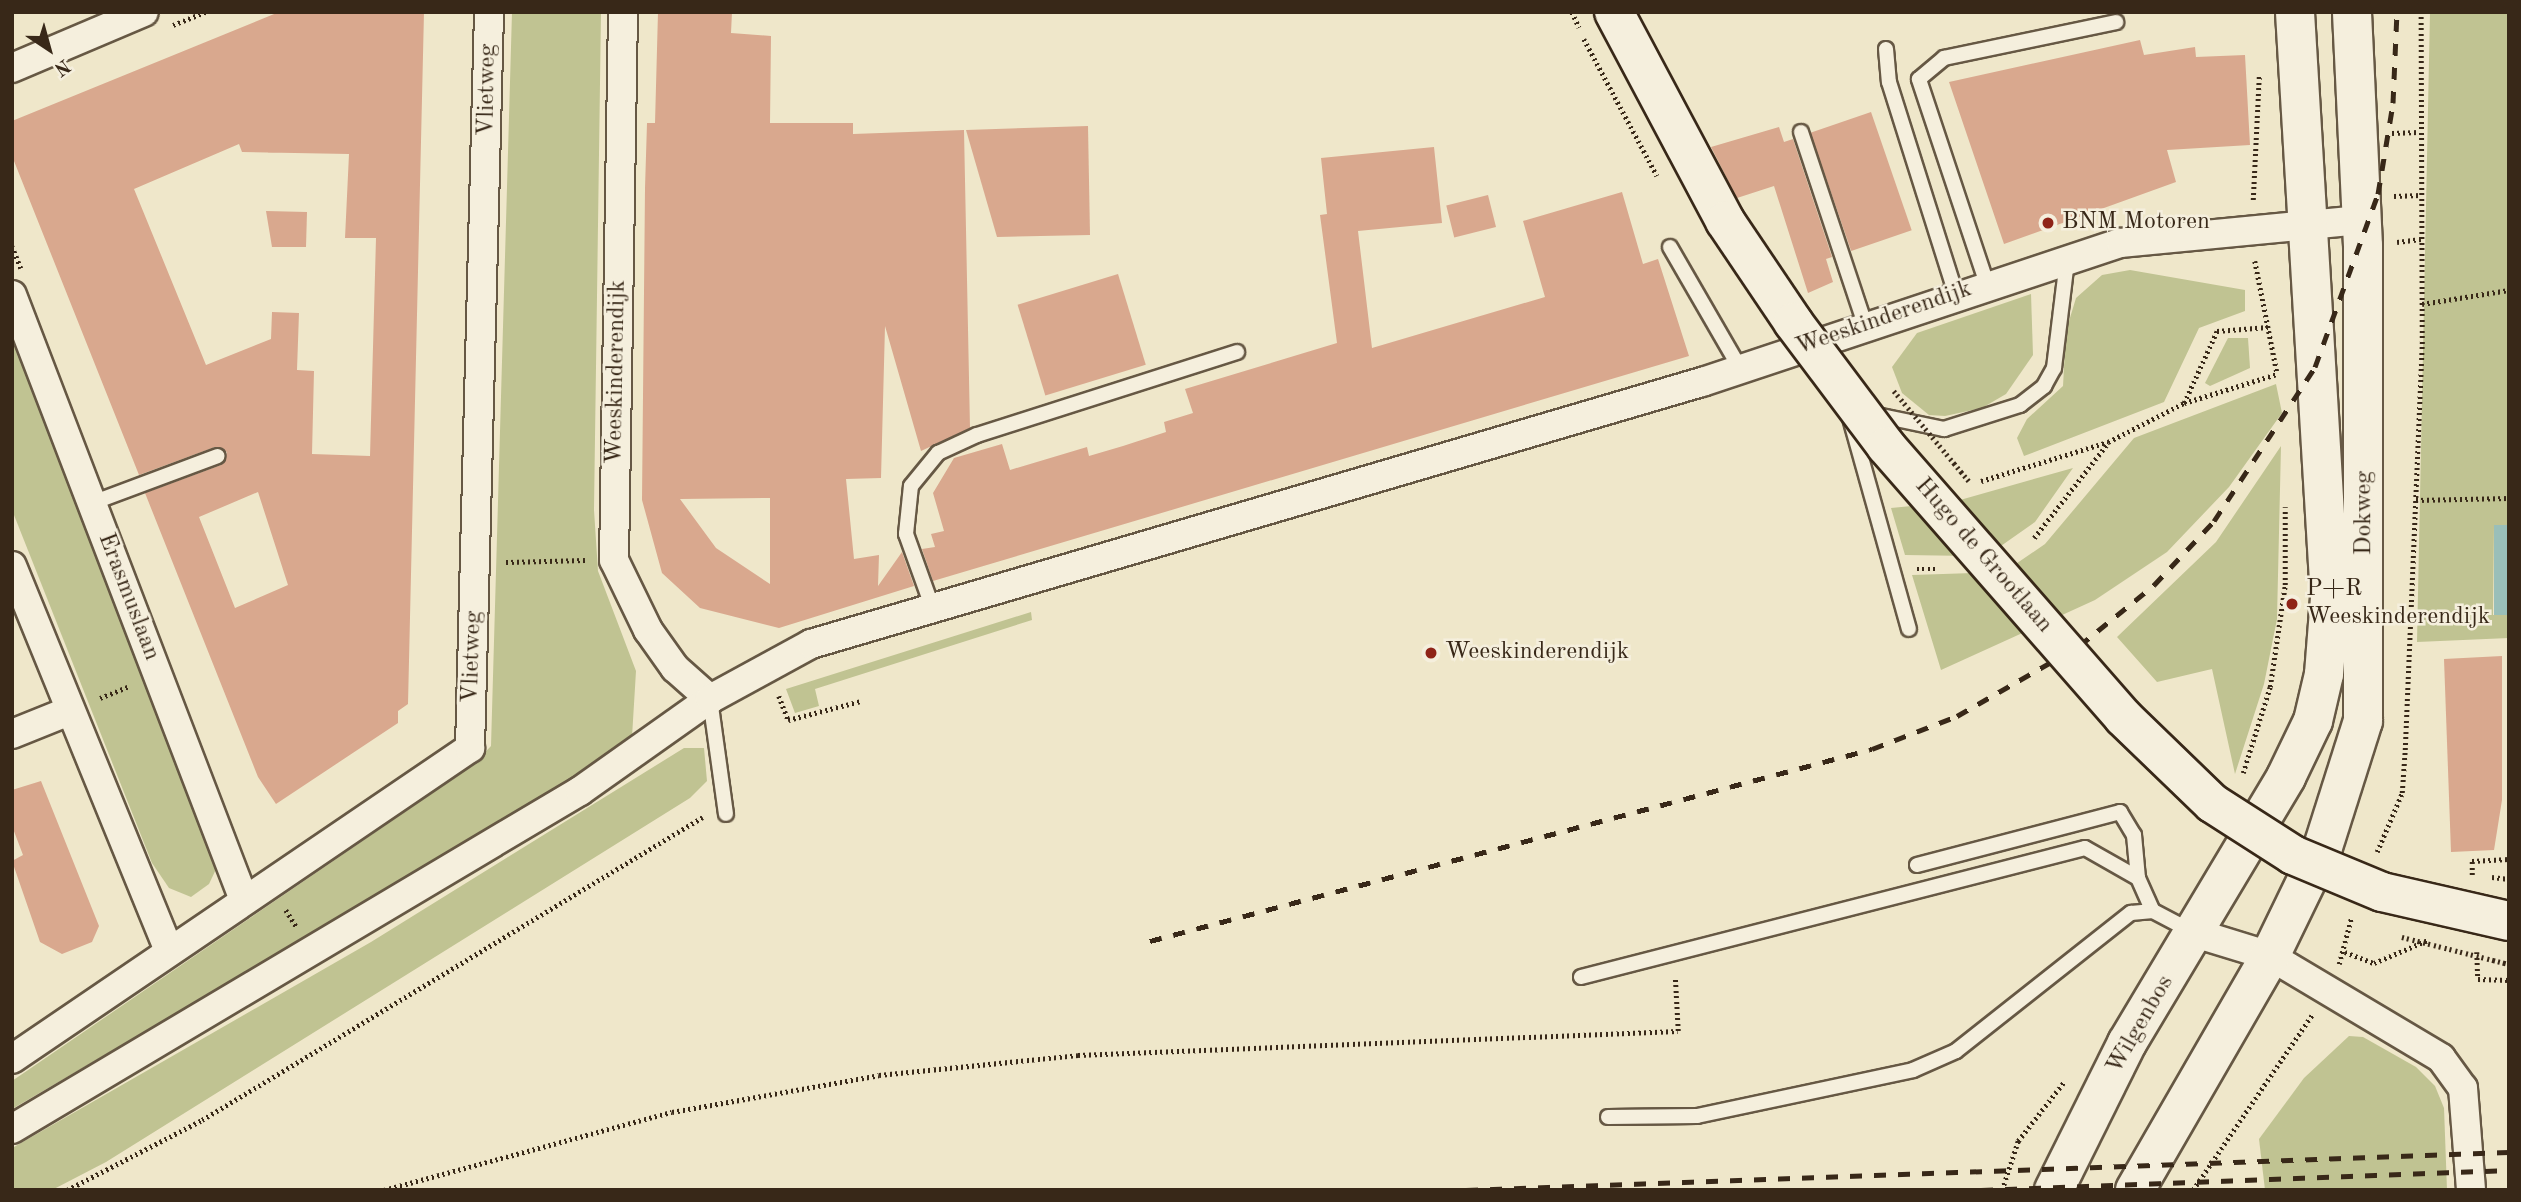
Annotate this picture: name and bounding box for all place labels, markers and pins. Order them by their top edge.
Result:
place label: BNM Motoren [2062,209,2210,237]
marker: BNM Motoren [2040,215,2056,231]
place label: P+R Weeskinderendijk [2306,576,2490,632]
marker: P+R Weeskinderendijk [2284,596,2300,612]
place label: Weeskinderendijk [1445,639,1629,667]
marker: Weeskinderendijk [1423,645,1439,661]

